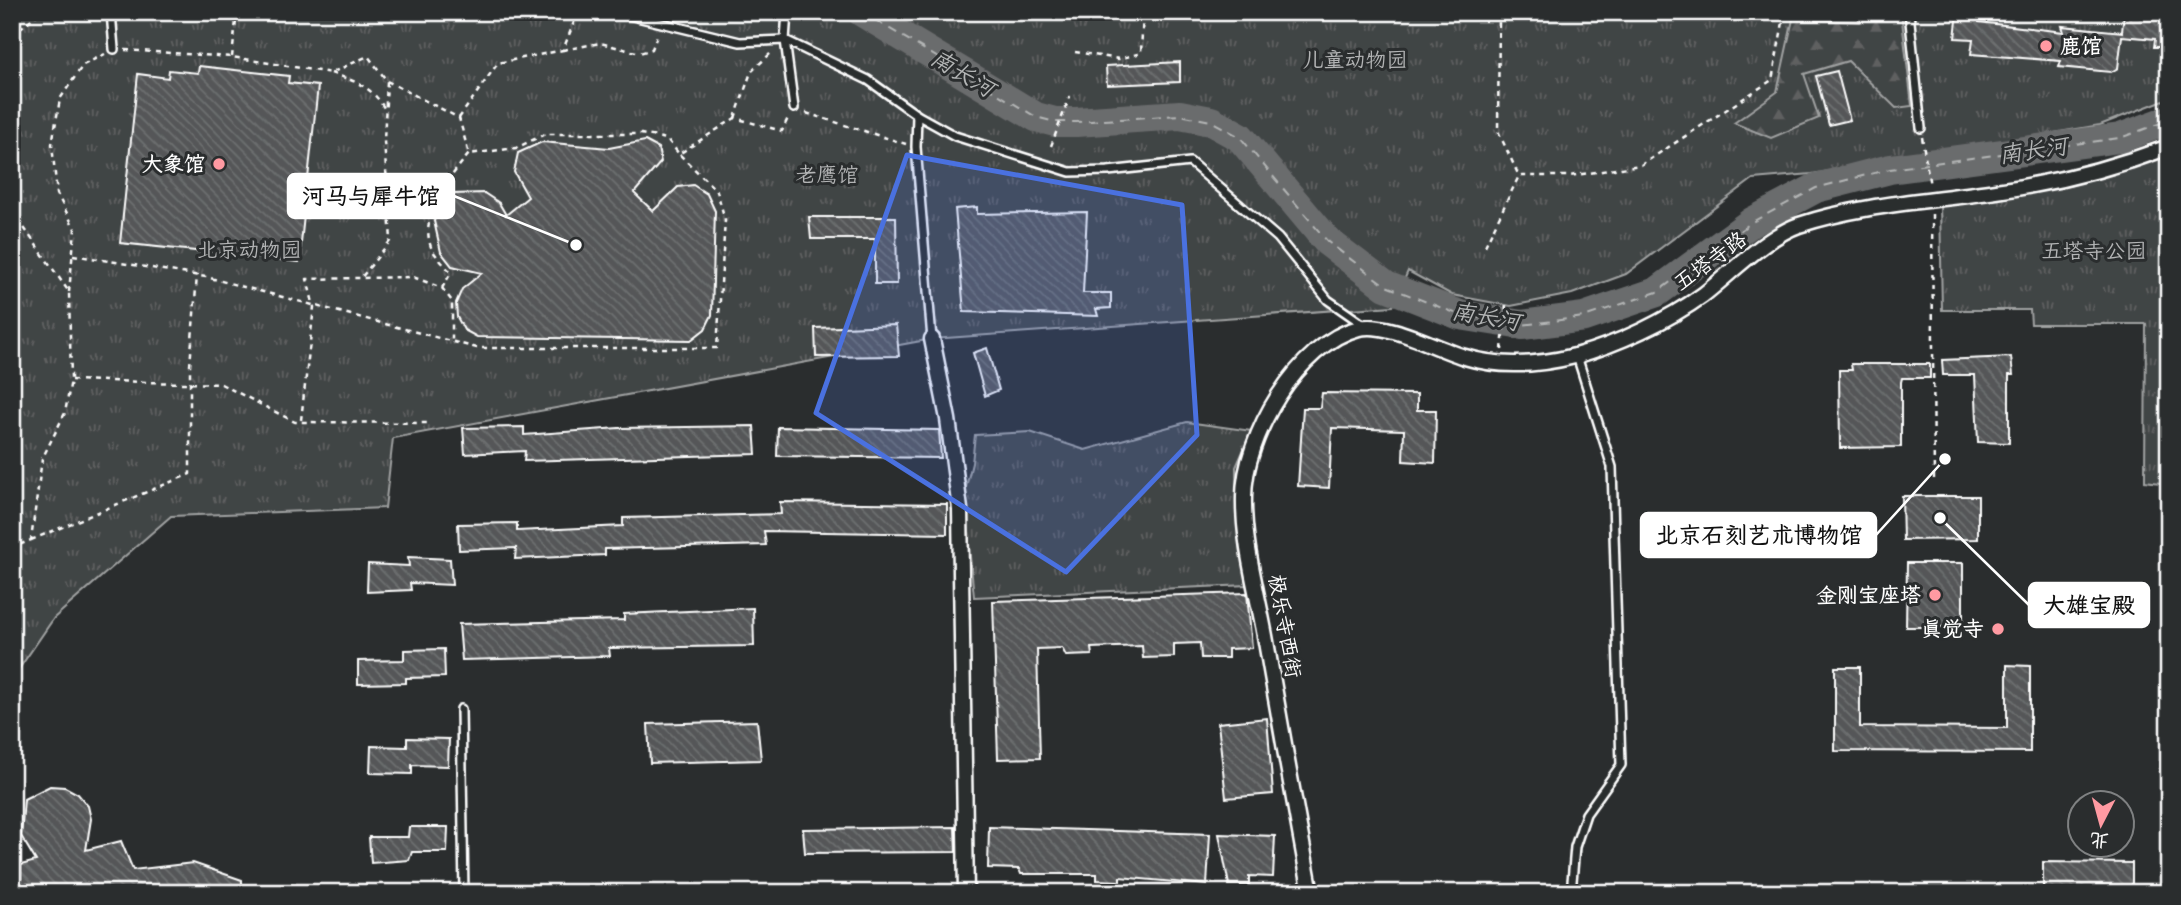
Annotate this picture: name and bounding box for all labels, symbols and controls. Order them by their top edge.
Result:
place label: 鹿馆 [2060,33,2102,58]
marker: 鹿馆 [2038,38,2054,54]
water label: 南长河 [926,43,1003,105]
park label: 儿童动物园 [1303,47,1408,72]
water label: 南长河 [1997,131,2073,169]
place label: 大象馆 [142,151,205,176]
marker: 大象馆 [211,156,227,172]
park label: 老鹰馆 [796,162,859,187]
callout: 河马与犀牛馆 [288,174,454,218]
text: 河马与犀牛馆 [302,182,440,210]
street label: 五塔寺路 [1668,226,1751,295]
park label: 北京动物园 [197,237,302,262]
park label: 五塔寺公园 [2042,238,2147,263]
water label: 南长河 [1450,296,1526,336]
callout: 北京石刻艺术博物馆 [1641,513,1876,557]
text: 北京石刻艺术博物馆 [1656,521,1863,549]
street label: 极乐寺西街 [1264,572,1307,680]
place label: 金刚宝座塔 [1816,582,1921,607]
callout: 大雄宝殿 [2029,583,2149,627]
marker: 金刚宝座塔 [1927,587,1943,603]
text: 大雄宝殿 [2043,591,2135,619]
place label: 真觉寺 [1921,616,1984,641]
marker: 真觉寺 [1990,621,2006,637]
north arrow [2066,790,2136,860]
text: 北 [2089,828,2110,853]

